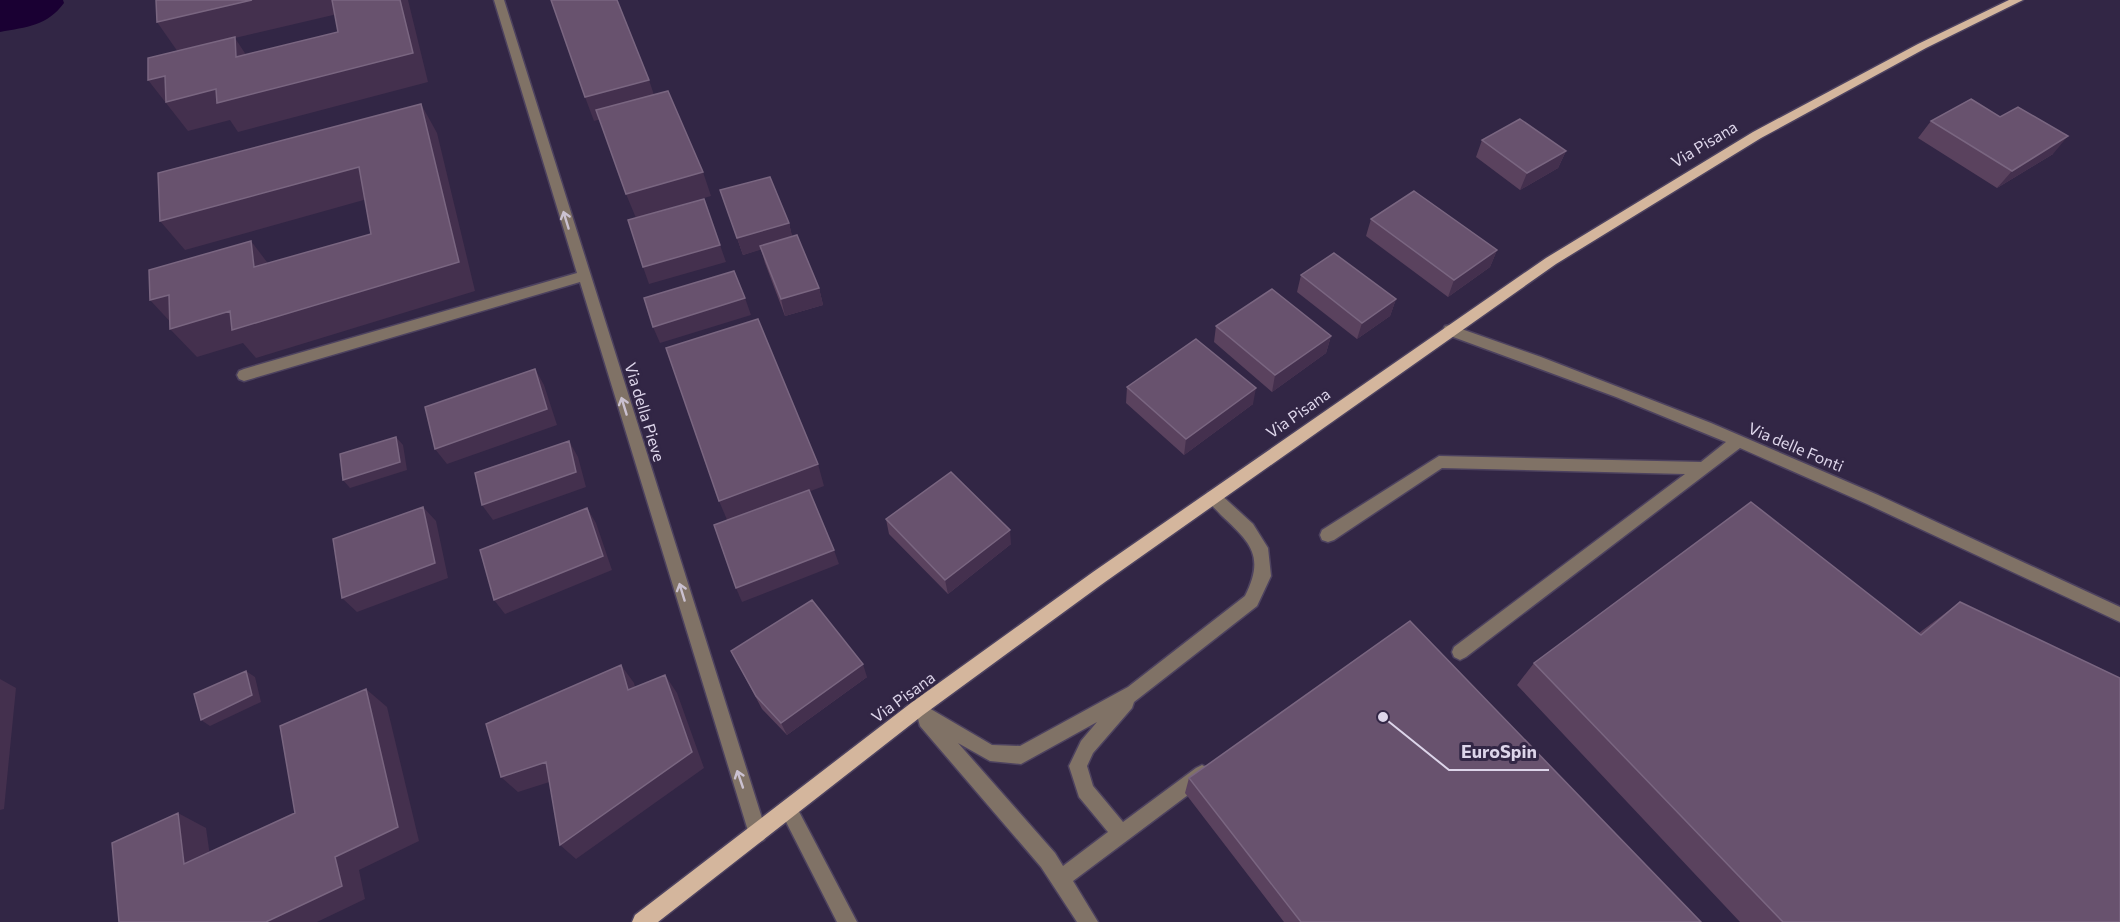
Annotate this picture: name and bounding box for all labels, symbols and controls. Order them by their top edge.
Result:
street label: Via Pisana [1667,116,1740,171]
one-way arrow [560,211,571,230]
street label: Via della Pieve [621,360,670,464]
street label: Via Pisana [1262,384,1333,442]
one-way arrow [618,397,629,416]
street label: Via delle Fonti [1746,418,1847,475]
one-way arrow [676,583,687,602]
street label: Via Pisana [867,667,938,726]
callout: EuroSpin [1449,734,1549,770]
text: EuroSpin [1461,740,1537,762]
one-way arrow [733,770,744,789]

